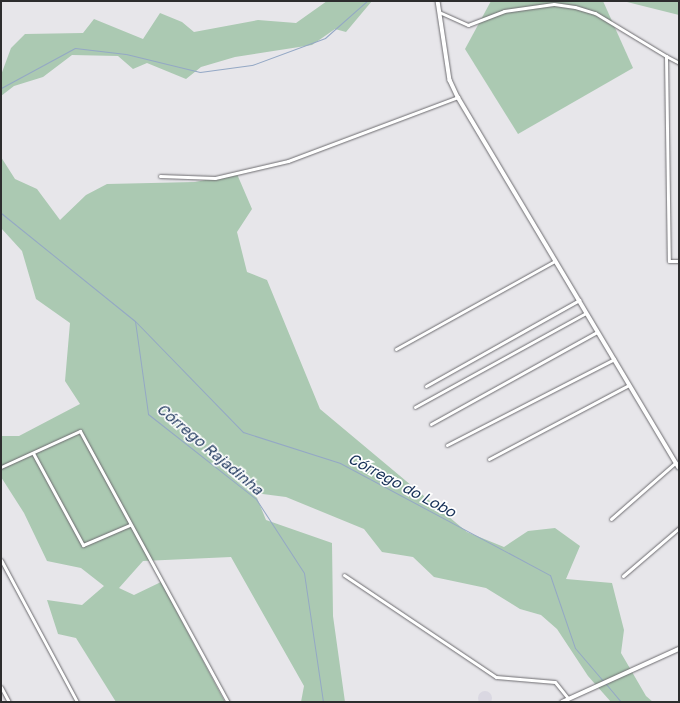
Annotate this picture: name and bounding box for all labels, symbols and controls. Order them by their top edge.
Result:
water label: Córrego Rajadinha [153,399,267,499]
water label: Córrego do Lobo [345,449,459,521]

